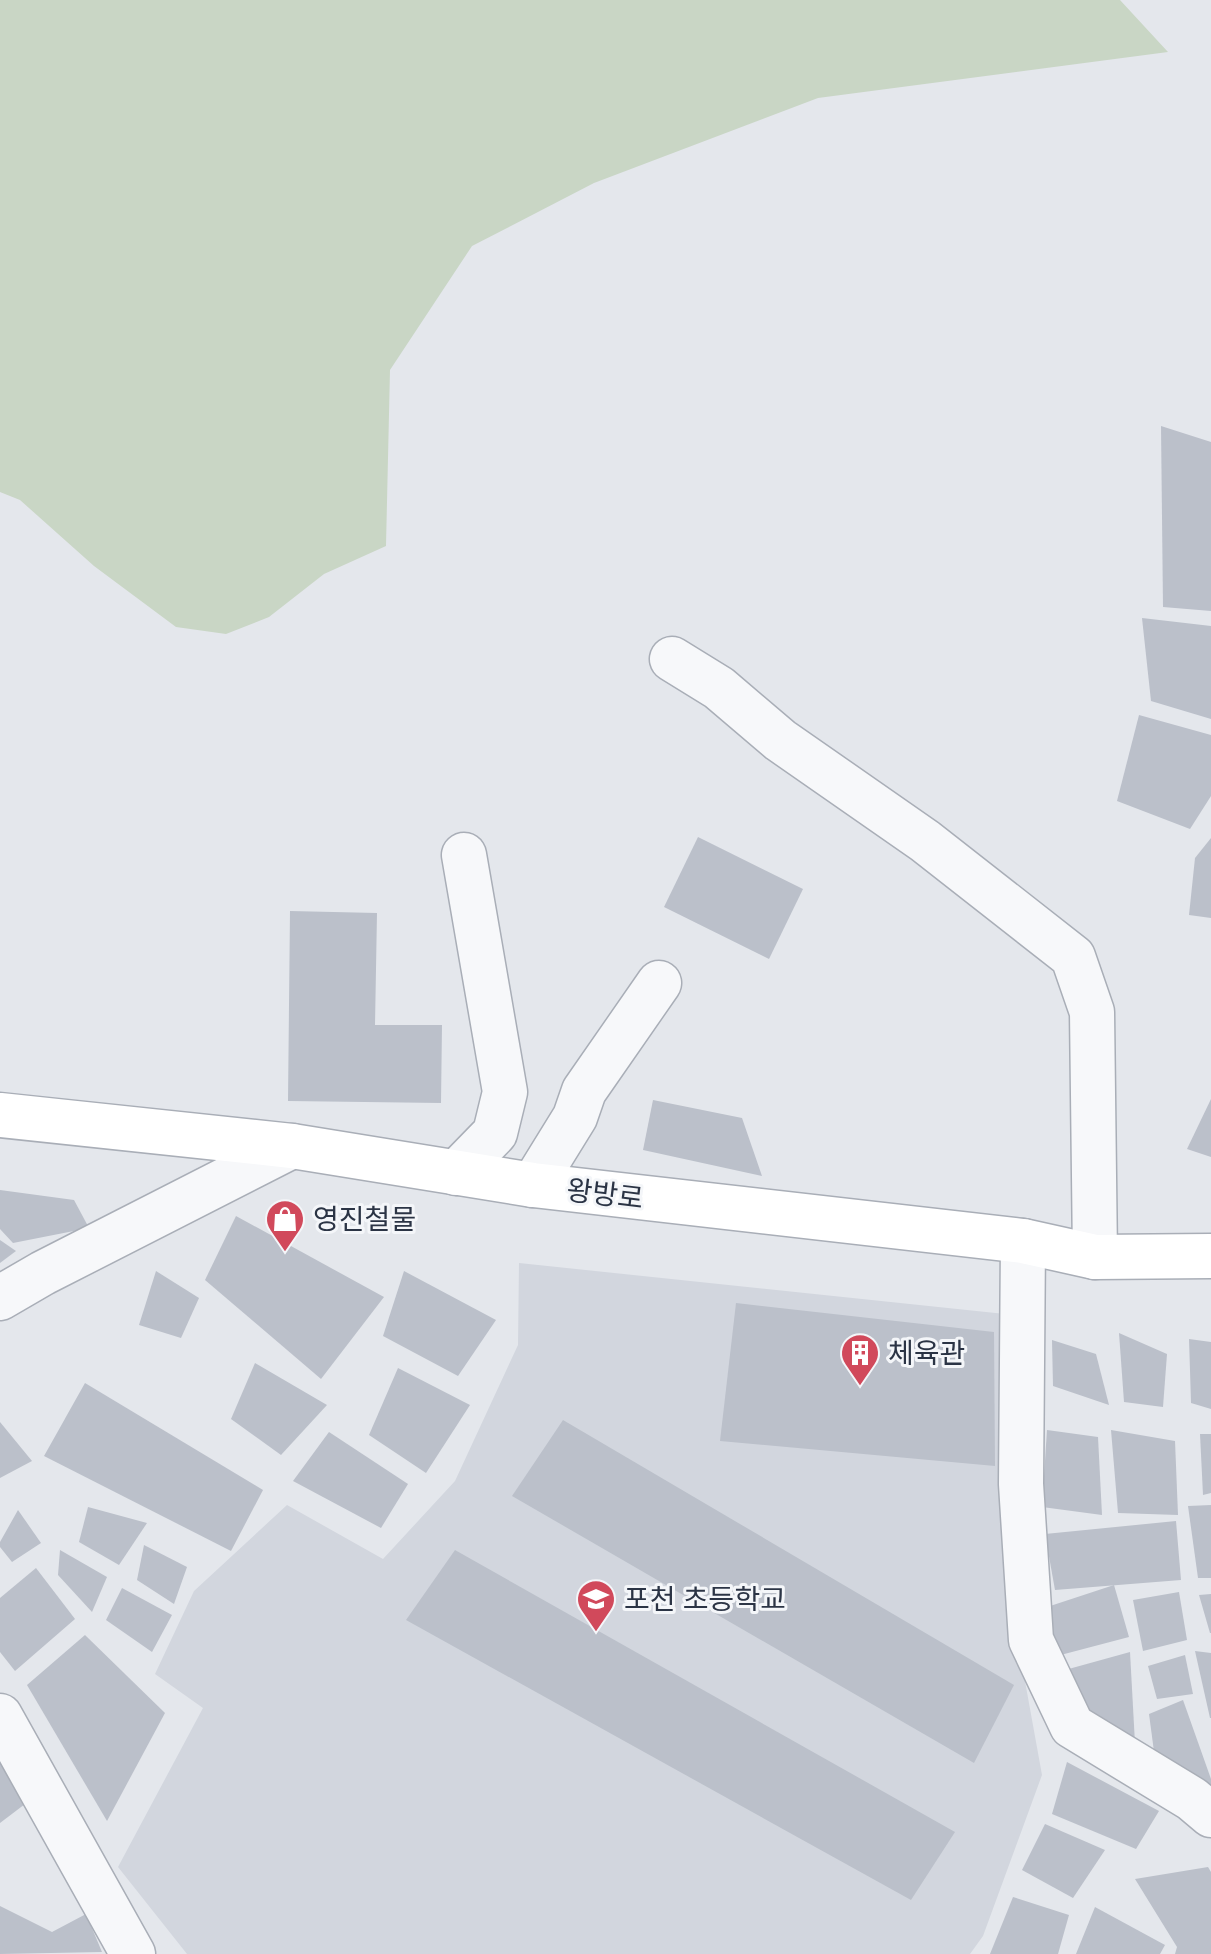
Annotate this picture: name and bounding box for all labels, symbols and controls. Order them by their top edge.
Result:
street label: 왕방로 [565,1172,645,1216]
shop icon: 영진철물 [264,1198,306,1253]
place label: 영진철물 [313,1202,416,1236]
building icon: 체육관 [839,1332,881,1387]
place label: 체육관 [888,1336,965,1370]
school or university icon: 포천 초등학교 [575,1578,617,1633]
place label: 포천 초등학교 [624,1582,786,1616]

